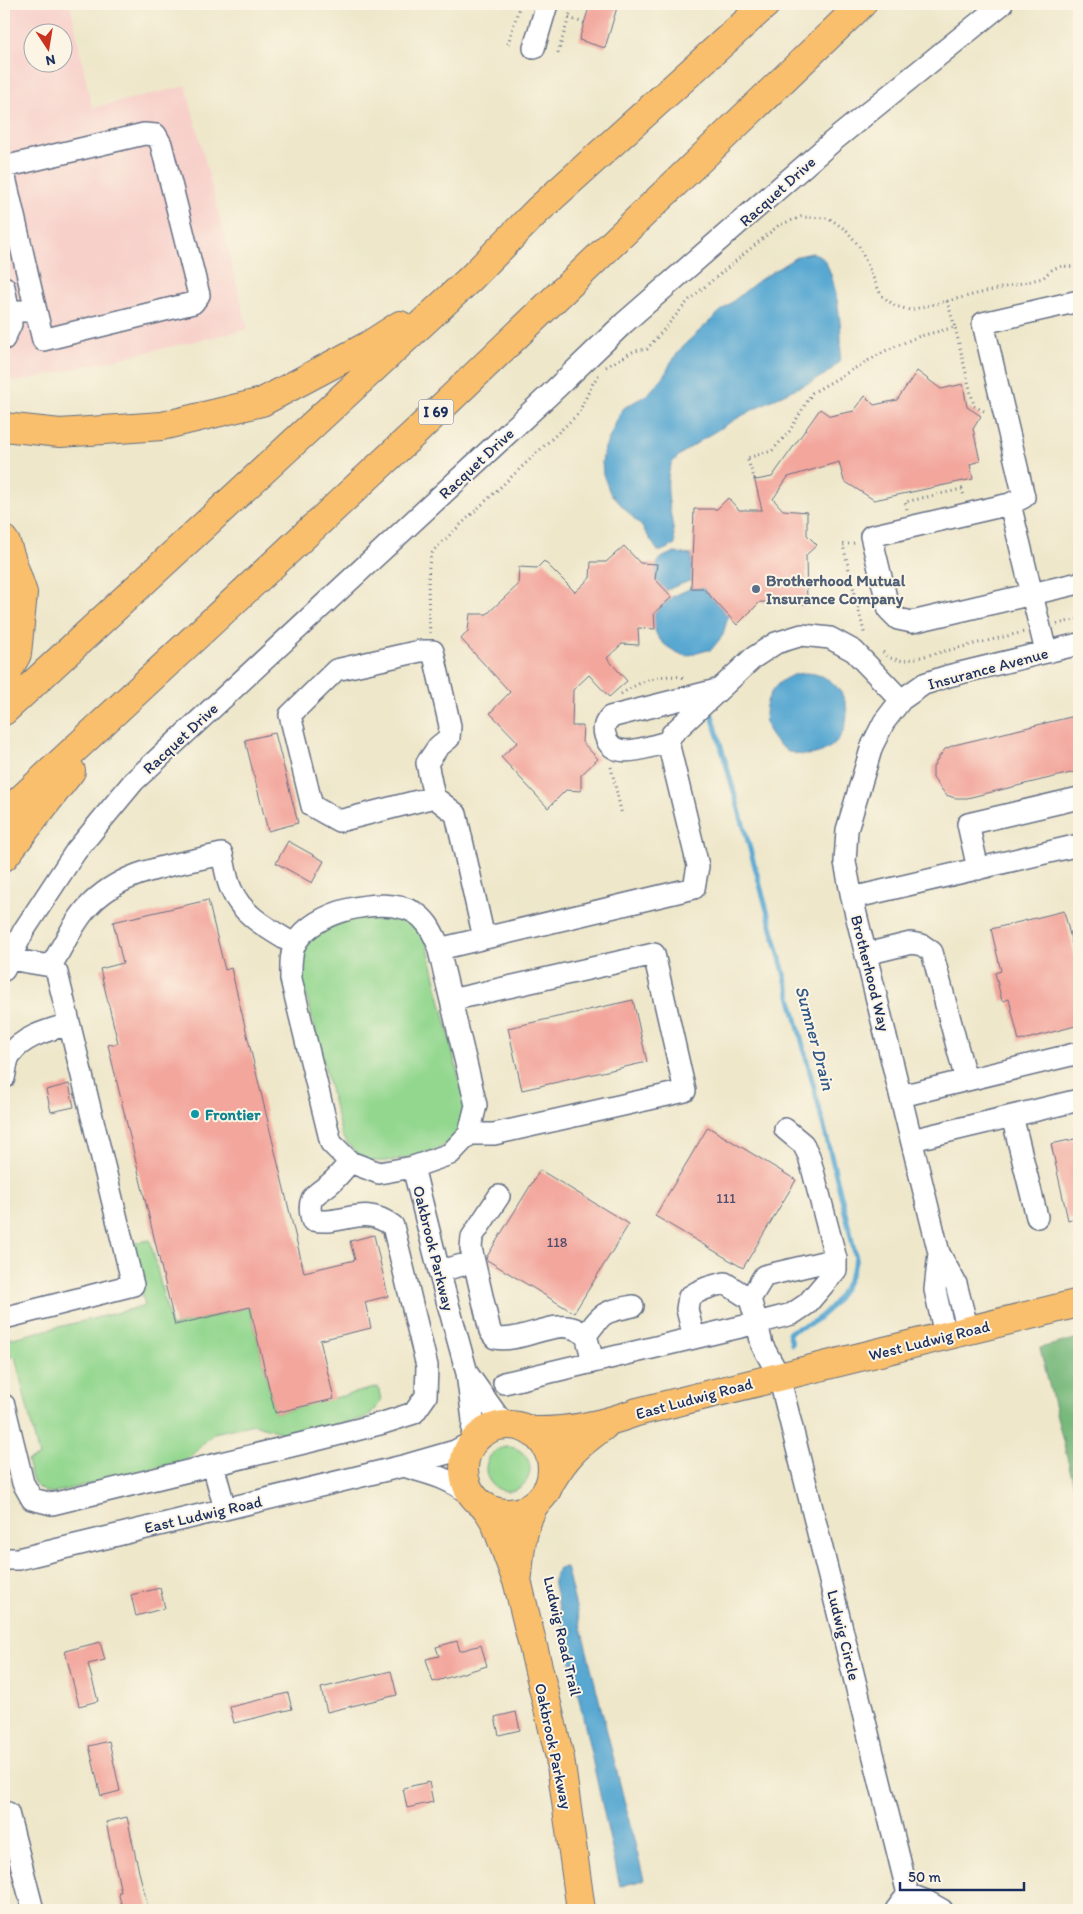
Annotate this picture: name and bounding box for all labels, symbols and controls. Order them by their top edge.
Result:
north arrow [22,22,72,72]
text: N [44,51,57,70]
street label: Racquet Drive [735,152,819,230]
road number: I 69 [418,400,454,424]
street label: Racquet Drive [435,424,518,503]
place label: Brotherhood Mutual Insurance Company [766,571,906,609]
marker: Brotherhood Mutual Insurance Company [750,583,762,595]
street label: Insurance Avenue [926,643,1051,694]
street label: Racquet Drive [139,699,222,778]
street label: Brotherhood Way [847,913,894,1034]
water label: Sumner Drain [791,983,840,1093]
place label: Frontier [205,1105,261,1124]
marker: Frontier [189,1108,201,1120]
street label: Oakbrook Parkway [409,1184,458,1313]
house number: 111 [716,1190,736,1207]
house number: 118 [547,1234,568,1251]
street label: West Ludwig Road [867,1316,992,1365]
street label: East Ludwig Road [634,1374,755,1423]
street label: East Ludwig Road [142,1492,264,1537]
street label: Ludwig Road Trail [539,1574,586,1698]
street label: Ludwig Circle [823,1588,864,1682]
street label: Oakbrook Parkway [531,1681,576,1811]
scale bar [900,1859,1024,1891]
text: 50 m [908,1868,941,1886]

